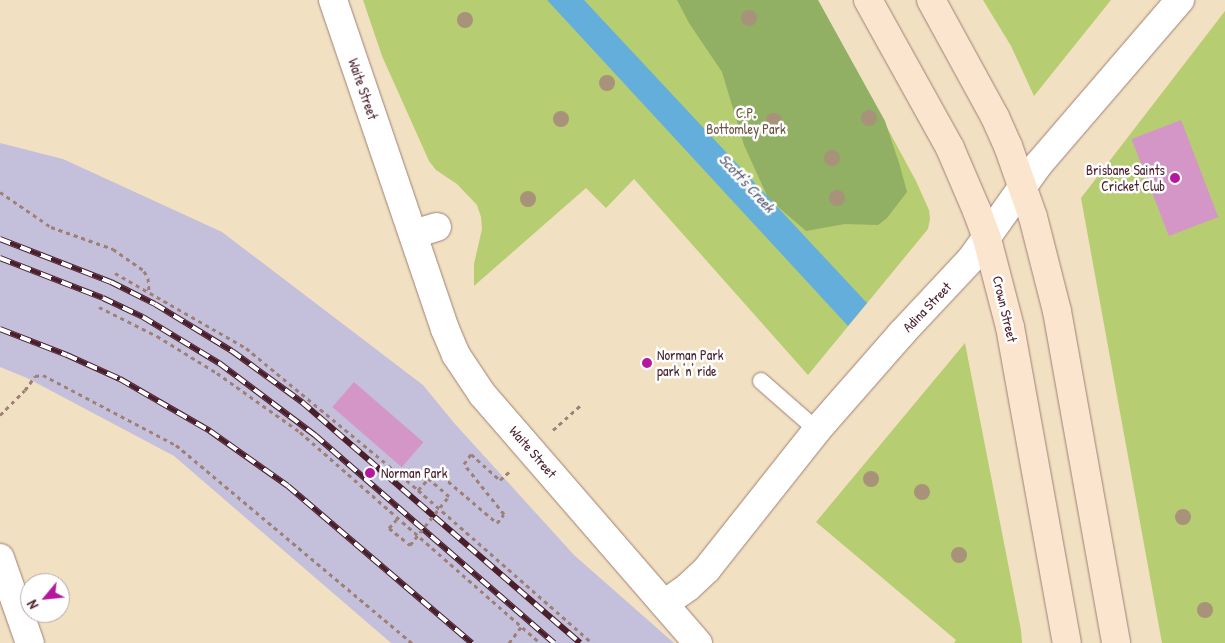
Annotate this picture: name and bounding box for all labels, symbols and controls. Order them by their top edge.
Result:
street label: Waite Street [345,56,381,122]
park label: C.P. Bottomley Park [706,105,786,138]
water label: Scott's Creek [716,150,778,216]
place label: Brisbane Saints Cricket Club [1086,162,1165,194]
marker: Brisbane Saints Cricket Club [1169,172,1181,184]
street label: Crown Street [989,274,1021,344]
street label: Adina Street [899,278,955,336]
place label: Norman Park park 'n' ride [657,347,723,380]
marker: Norman Park park 'n' ride [641,357,653,369]
street label: Waite Street [506,423,560,481]
place label: Norman Park [381,465,447,481]
marker: Norman Park [363,466,377,480]
north arrow [20,573,70,623]
text: N [22,597,42,613]

